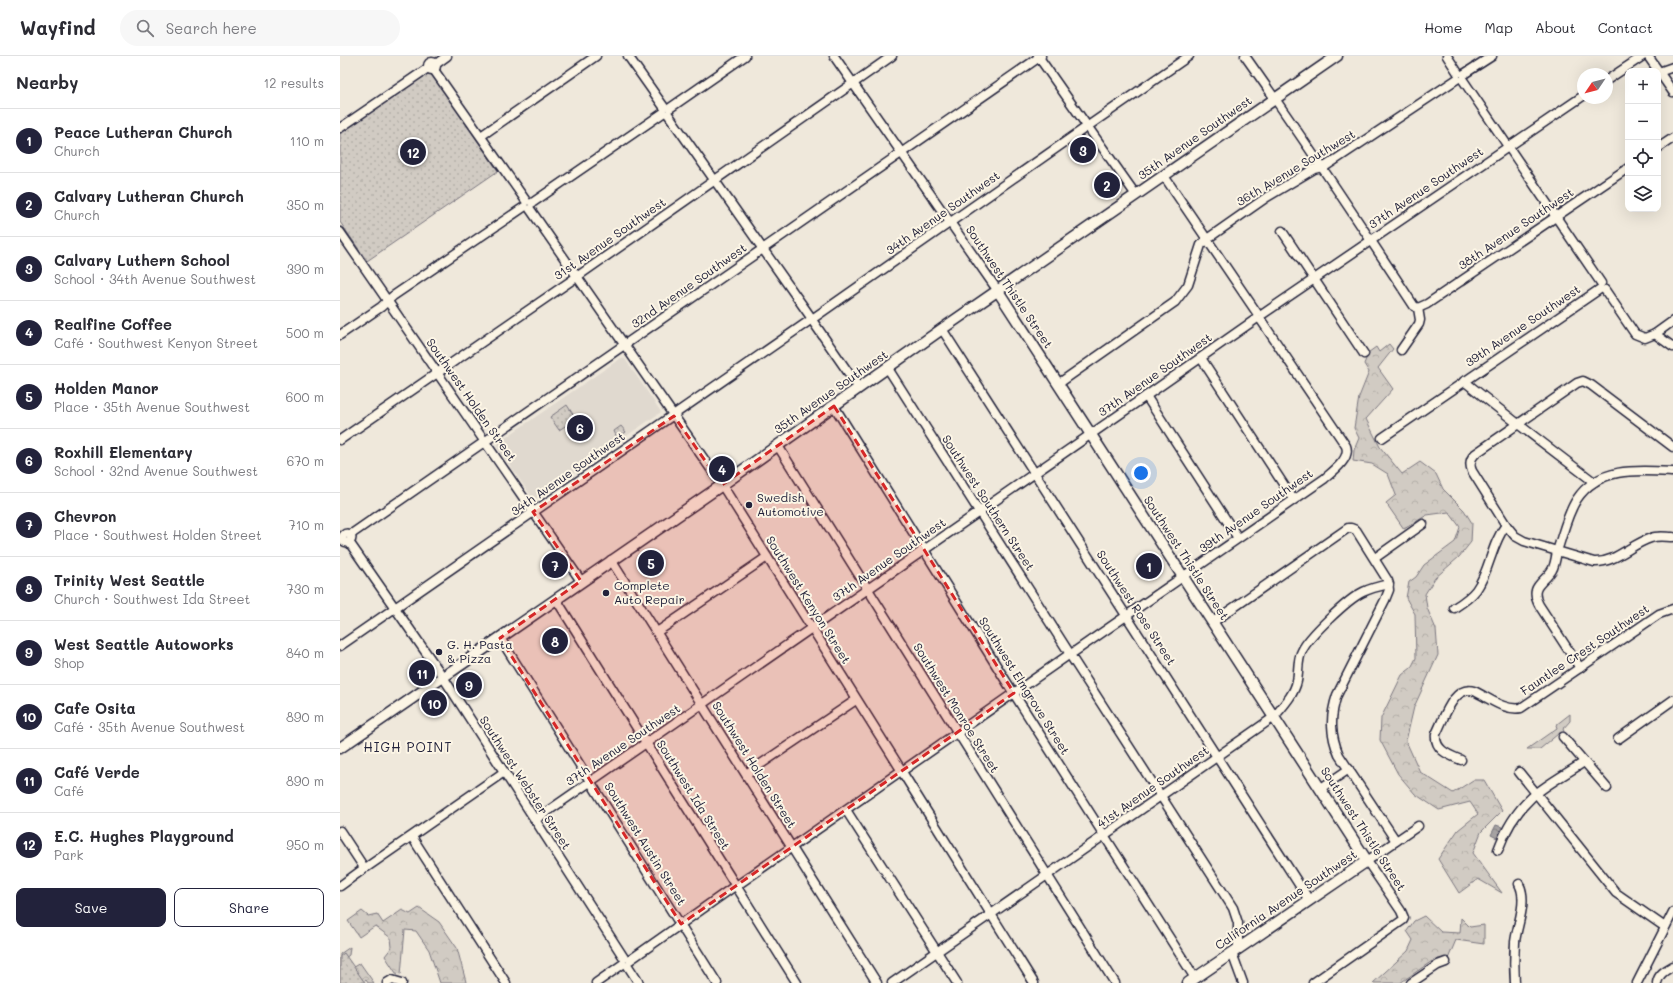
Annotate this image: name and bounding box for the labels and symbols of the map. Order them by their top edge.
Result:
north arrow [1577,68,1613,104]
street label: 35th Avenue Southwest [1134,92,1255,183]
street label: 36th Avenue Southwest [1233,125,1358,209]
pin: 3 [1070,135,1096,165]
pin: 12 [400,137,426,167]
street label: 37th Avenue Southwest [1365,143,1486,232]
street label: 34th Avenue Southwest [882,167,1003,258]
pin: 2 [1094,170,1120,200]
street label: 38th Avenue Southwest [1455,184,1576,273]
street label: 31st Avenue Southwest [550,193,669,283]
street label: Southwest Thistle Street [963,222,1057,351]
street label: 32nd Avenue Southwest [628,239,749,331]
street label: 39th Avenue Southwest [1462,281,1583,370]
street label: 37th Avenue Southwest [1094,329,1214,420]
street label: Southwest Holden Street [423,335,520,464]
street label: 35th Avenue Southwest [770,346,891,437]
pin: 6 [567,413,593,443]
street label: 34th Avenue Southwest [507,428,628,519]
street label: Southwest Southern Street [939,432,1039,573]
pin: 4 [709,454,735,484]
your location [1131,463,1151,483]
street label: 39th Avenue Southwest [1195,465,1316,556]
place label: Swedish Automotive [757,489,824,519]
street label: Southwest Thistle Street [1141,492,1233,623]
marker: Swedish Automotive [744,500,754,510]
street label: 37th Avenue Southwest [828,514,948,605]
street label: Southwest Kenyon Street [763,533,855,666]
street label: Southwest Rose Street [1094,547,1180,668]
pin: 5 [638,548,664,578]
pin: 7 [542,550,568,580]
pin: 1 [1136,551,1162,581]
place label: Complete Auto Repair [614,577,685,607]
marker: Complete Auto Repair [601,588,611,598]
street label: Fauntlee Crest Southwest [1517,600,1652,698]
street label: Southwest Elmgrove Street [976,614,1074,757]
pin: 8 [542,626,568,656]
place label: G. H. Pasta & Pizza [447,636,513,666]
street label: Southwest Monroe Street [910,640,1003,775]
marker: G. H. Pasta & Pizza [434,647,444,657]
pin: 11 [409,658,435,688]
pin: 9 [456,670,482,700]
pin: 10 [421,688,447,718]
street label: Southwest Holden Street [709,698,800,831]
street label: 37th Avenue Southwest [562,700,683,789]
street label: Southwest Webster Street [477,713,575,852]
street label: Southwest Ida Street [654,737,734,852]
district label: HIGH POINT [364,738,452,755]
street label: 41st Avenue Southwest [1093,741,1212,831]
street label: Southwest Thistle Street [1318,763,1410,894]
street label: Southwest Austin Street [601,779,690,908]
street label: California Avenue Southwest [1211,846,1360,953]

